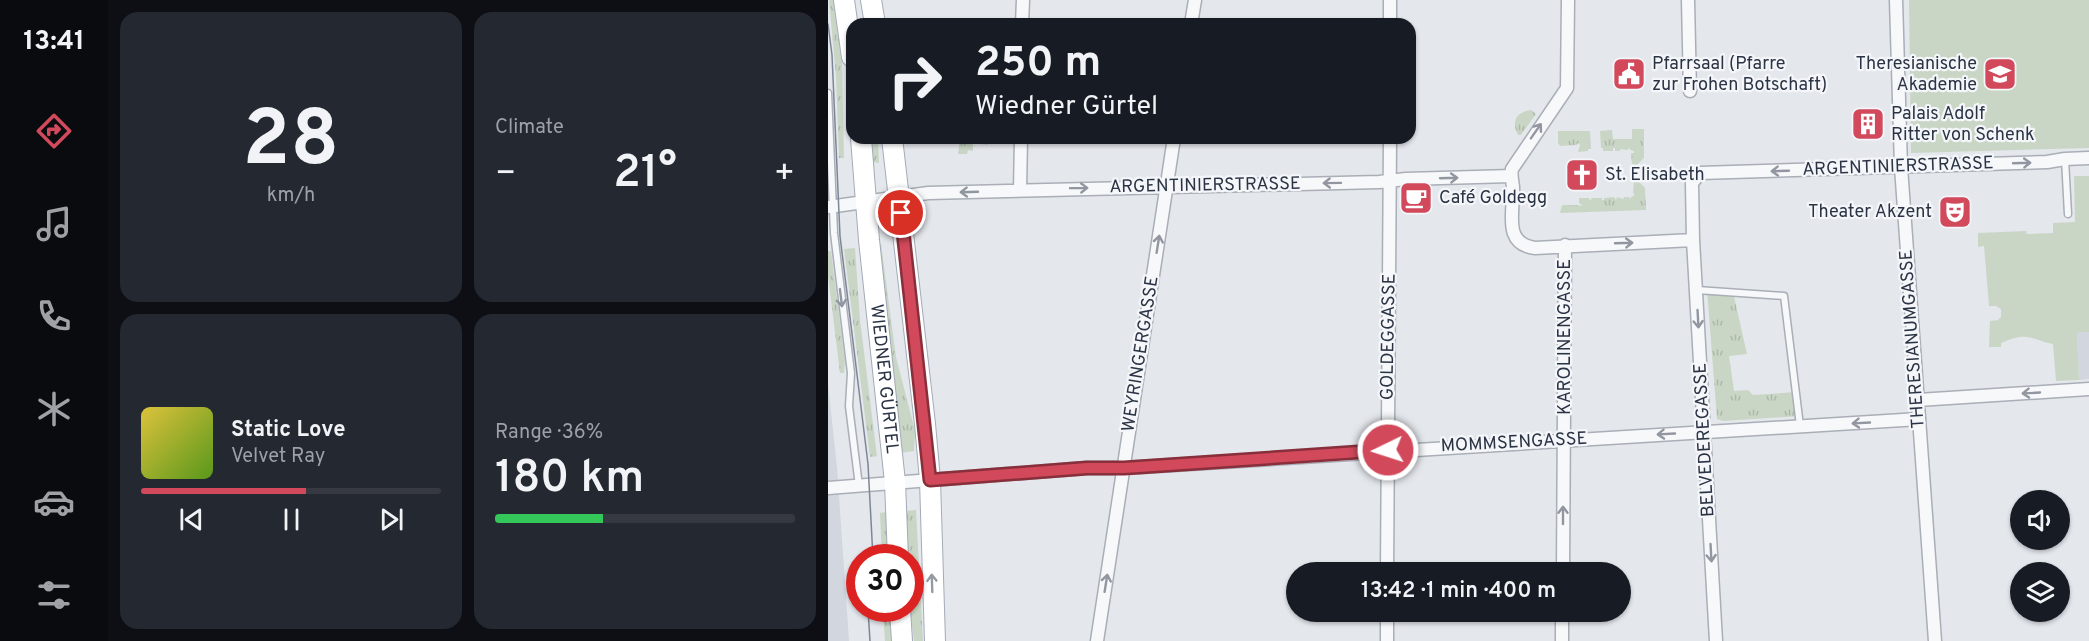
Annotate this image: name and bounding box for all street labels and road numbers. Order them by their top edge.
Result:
street label: ARGENTINIERSTRASSE [1802,152,1994,182]
street label: ARGENTINIERSTRASSE [1109,173,1301,199]
street label: THERESIANUMGASSE [1895,249,1931,429]
street label: KAROLINENGASSE [1554,259,1577,415]
street label: WEYRINGERGASSE [1117,274,1165,434]
street label: GOLDEGGASSE [1376,274,1402,400]
street label: WIEDNER GÜRTEL [864,303,903,455]
street label: BELVEDEREGASSE [1689,362,1721,518]
street label: MOMMSENGASSE [1440,428,1588,458]

